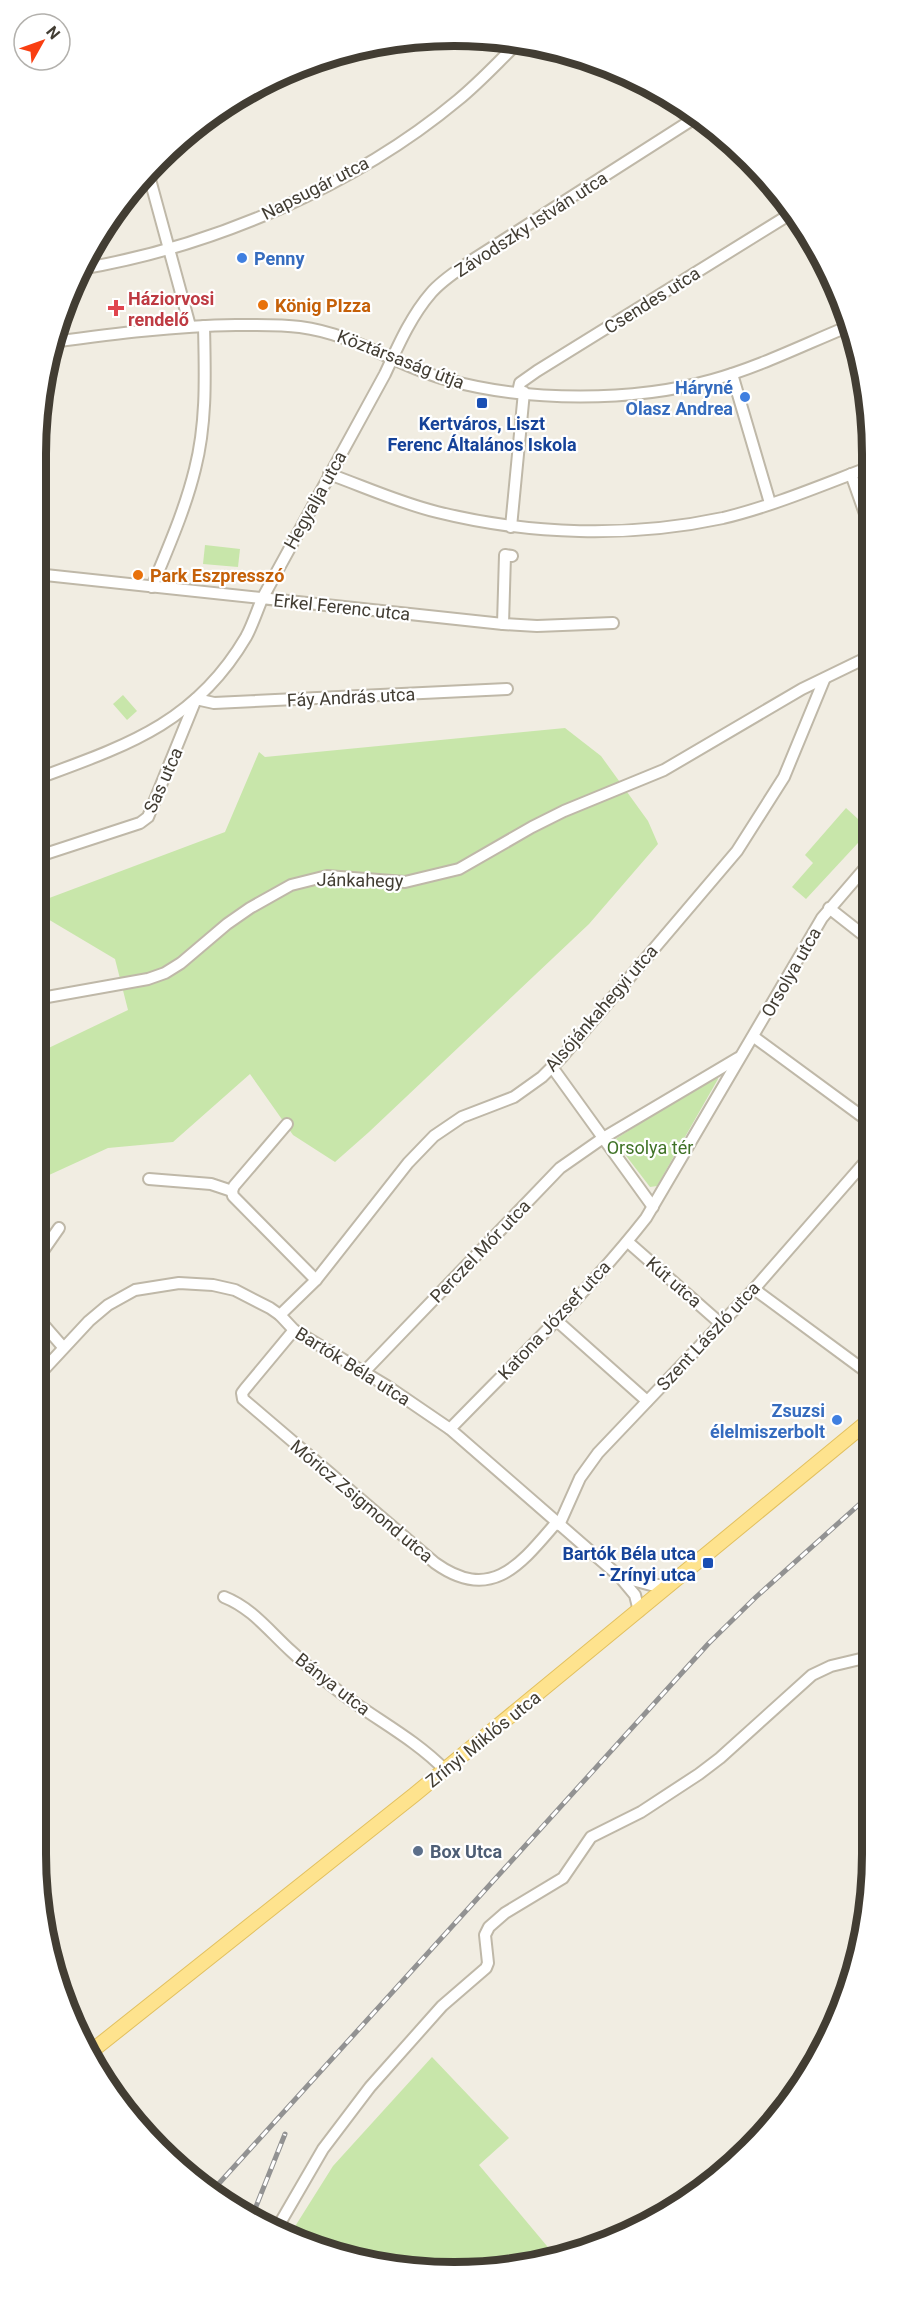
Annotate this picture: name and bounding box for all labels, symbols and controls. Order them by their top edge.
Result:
north arrow [12,12,72,72]
text: N [42,22,64,43]
street label: Napsugár utca [258,152,372,224]
street label: Závodszky István utca [451,167,611,281]
place label: Penny [254,248,305,269]
marker: Penny [235,251,249,265]
street label: Csendes utca [600,262,704,338]
place label: Háziorvosi rendelő [128,288,214,330]
place label: König PIzza [275,295,371,316]
marker: König PIzza [256,298,270,312]
marker: Háziorvosi rendelő [109,301,123,315]
street label: Köztársaság útja [334,325,468,393]
place label: Háryné Olasz Andrea [626,377,733,419]
marker: Háryné Olasz Andrea [738,390,752,404]
marker: Kertváros, Liszt Ferenc Általános Iskola [475,396,489,410]
place label: Kertváros, Liszt Ferenc Általános Iskola [387,413,577,455]
street label: Hegyalja utca [279,447,351,553]
place label: Park Eszpresszó [150,565,284,586]
marker: Park Eszpresszó [131,568,145,582]
street label: Erkel Ferenc utca [273,589,411,625]
street label: Fáy András utca [286,683,416,711]
street label: Sas utca [139,744,187,816]
street label: Jánkahegy [316,869,404,891]
street label: Orsolya utca [757,923,825,1021]
street label: Alsójánkahegyi utca [540,941,662,1075]
park label: Orsolya tér [607,1137,693,1158]
street label: Perczel Mór utca [426,1195,534,1307]
street label: Kút utca [642,1252,706,1312]
street label: Katona József utca [494,1256,614,1384]
street label: Szent László utca [652,1277,764,1395]
street label: Bartók Béla utca [292,1322,414,1410]
place label: Zsuzsi élelmiszerbolt [710,1400,825,1442]
marker: Zsuzsi élelmiszerbolt [830,1413,844,1427]
street label: Móricz Zsigmond utca [287,1435,437,1567]
place label: Bartók Béla utca - Zrínyi utca [562,1543,696,1585]
marker: Bartók Béla utca - Zrínyi utca [701,1556,715,1570]
street label: Bánya utca [292,1648,374,1720]
street label: Zrínyi Miklós utca [421,1686,545,1792]
place label: Box Utca [430,1841,502,1862]
marker: Box Utca [411,1844,425,1858]

